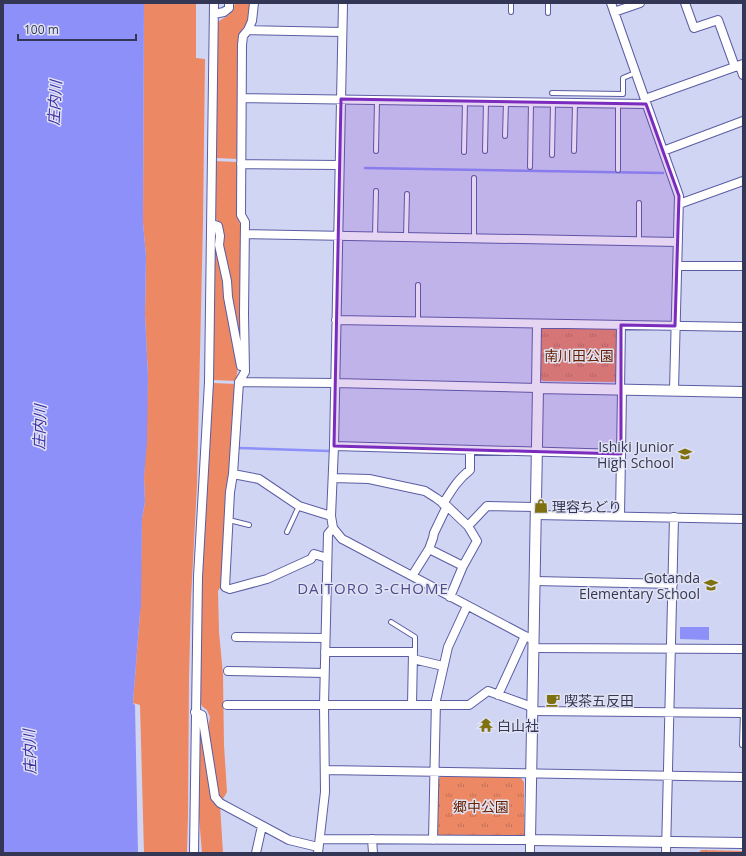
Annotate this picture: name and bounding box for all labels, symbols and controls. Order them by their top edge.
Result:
scale bar [18,16,136,42]
text: 100 m [24,21,59,38]
water label: 庄内川 [43,78,65,126]
park label: 南川田公園 [544,346,614,365]
water label: 庄内川 [28,402,50,450]
place label: Ishiki Junior High School [597,437,674,472]
school or university icon: Ishiki Junior High School [677,446,693,462]
place label: 理容ちどり [552,497,622,516]
shop icon: 理容ちどり [533,498,549,514]
place label: Gotanda Elementary School [579,568,700,603]
school or university icon: Gotanda Elementary School [703,577,719,593]
district label: DAITORO 3-CHOME [297,578,449,598]
place label: 喫茶五反田 [564,691,634,710]
cafe icon: 喫茶五反田 [545,692,561,708]
place label: 白山社 [497,716,539,735]
temple icon: 白山社 [478,717,494,733]
water label: 庄内川 [18,727,40,775]
park label: 郷中公園 [453,797,509,816]

